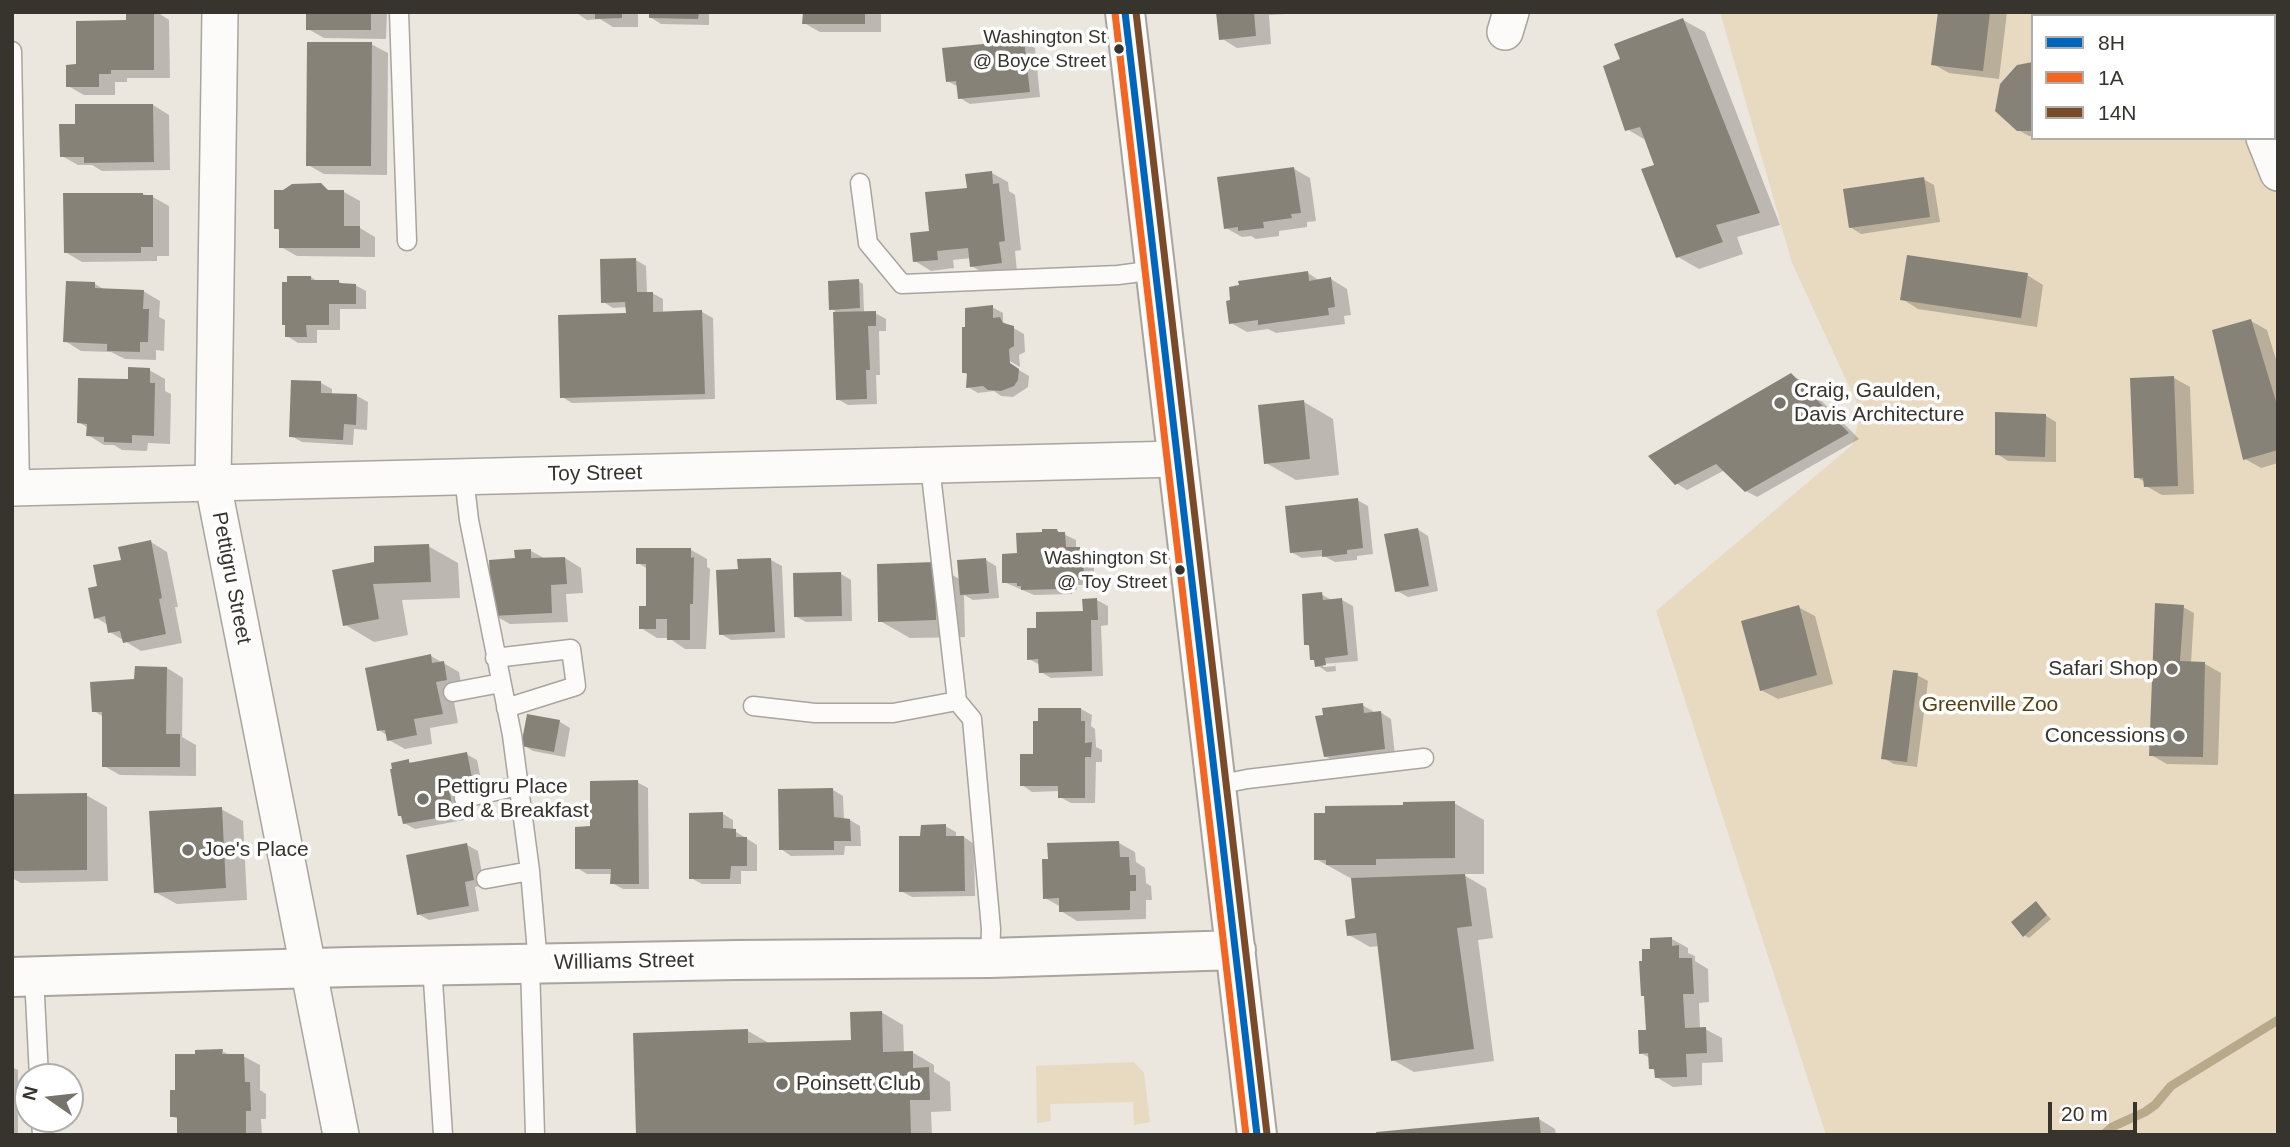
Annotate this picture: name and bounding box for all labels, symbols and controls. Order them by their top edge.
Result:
legend [2031,14,2276,140]
place label: Washington St @ Boyce Street [973,27,1106,71]
text: 8H [2098,31,2125,54]
marker: Washington St @ Boyce Street [1112,42,1126,56]
text: 1A [2098,66,2124,89]
text: 14N [2098,101,2137,124]
place label: Craig, Gaulden, Davis Architecture [1794,378,1964,428]
marker: Craig, Gaulden, Davis Architecture [1772,395,1788,411]
street label: Toy Street [548,461,642,487]
street label: Pettigru Street [206,510,256,646]
place label: Washington St @ Toy Street [1044,548,1167,592]
marker: Washington St @ Toy Street [1173,563,1187,577]
place label: Safari Shop [2048,656,2158,682]
marker: Safari Shop [2164,661,2180,677]
park label: Greenville Zoo [1922,692,2058,718]
place label: Concessions [2045,723,2165,749]
marker: Concessions [2171,728,2187,744]
place label: Pettigru Place Bed & Breakfast [437,774,589,824]
marker: Pettigru Place Bed & Breakfast [415,791,431,807]
place label: Joe's Place [202,837,309,863]
marker: Joe's Place [180,842,196,858]
street label: Williams Street [554,948,694,976]
north arrow [14,1063,84,1133]
place label: Poinsett Club [796,1071,921,1097]
marker: Poinsett Club [774,1076,790,1092]
text: N [18,1084,42,1102]
scale bar [2052,1088,2141,1132]
text: 20 m [2061,1102,2108,1125]

